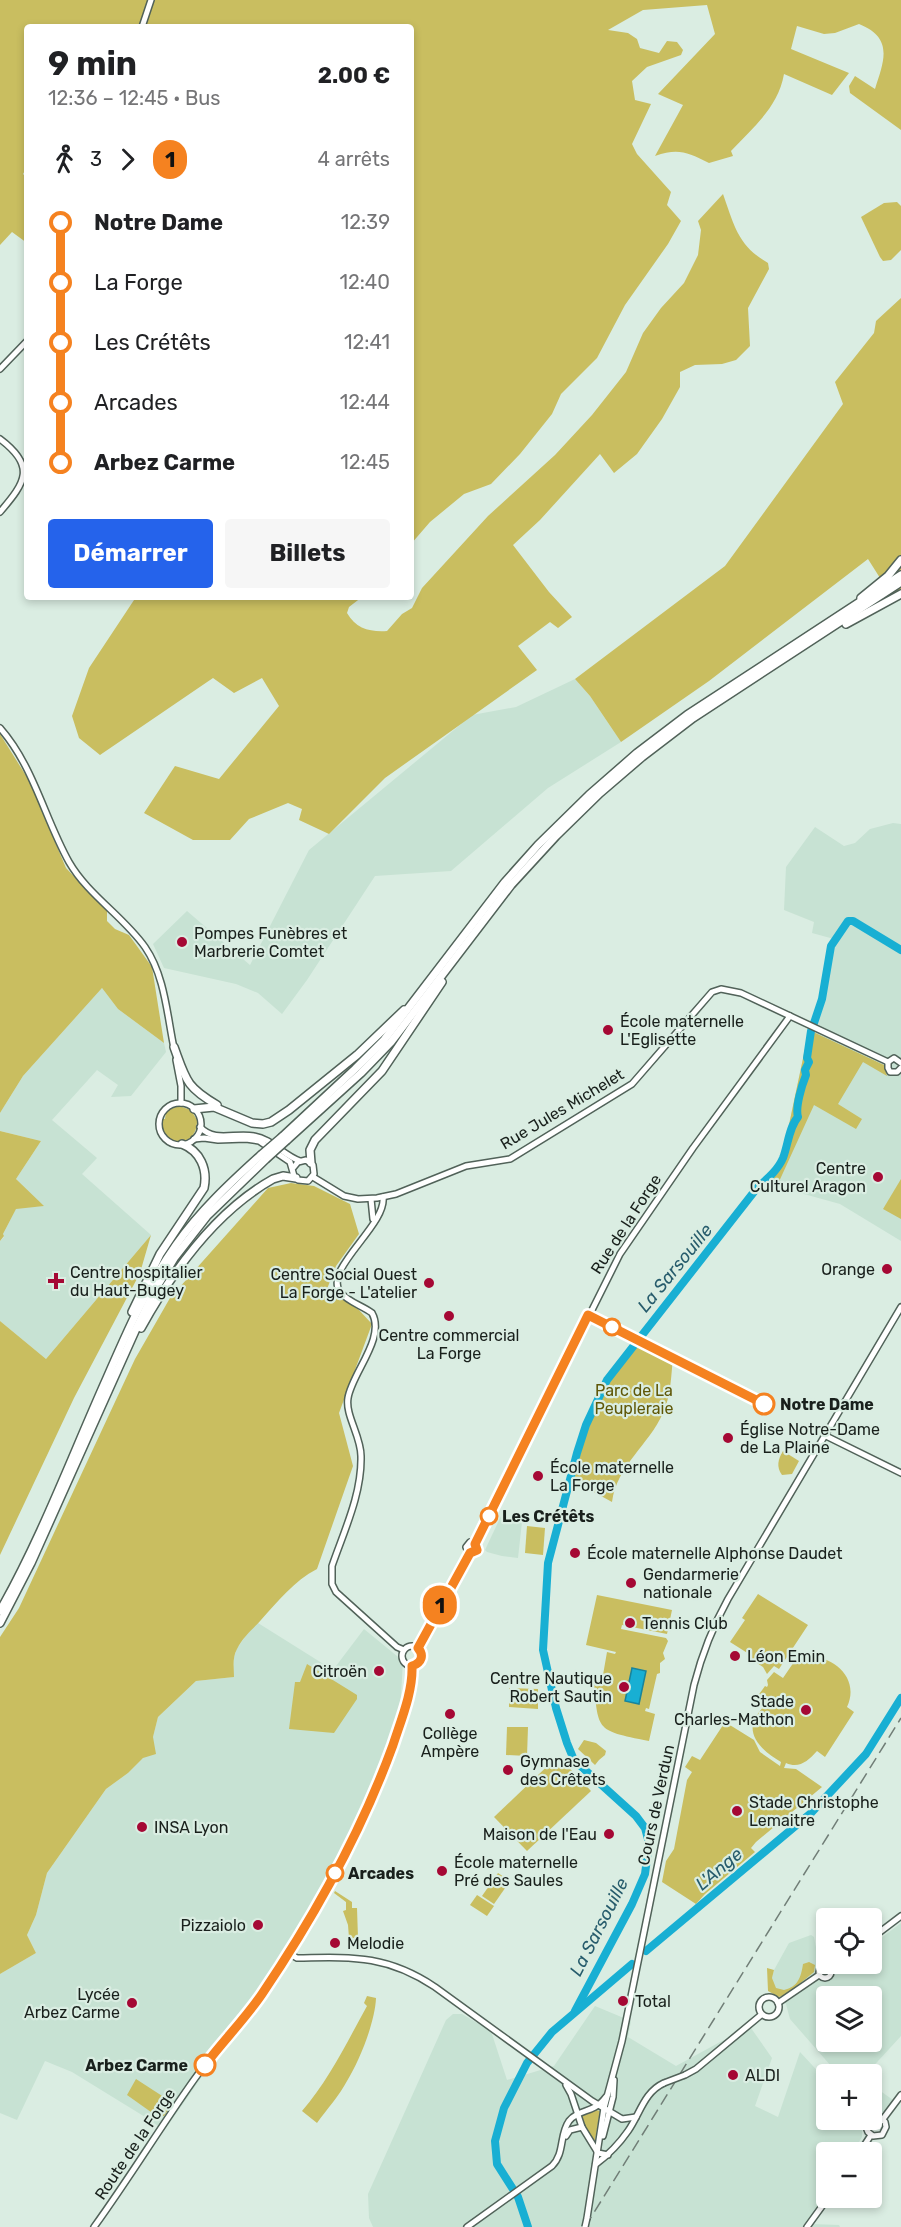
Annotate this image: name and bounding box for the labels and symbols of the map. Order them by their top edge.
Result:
place label: Pompes Funèbres et Marbrerie Comtet [194,924,347,961]
marker: Pompes Funèbres et Marbrerie Comtet [175,935,189,949]
place label: École maternelle L'Eglisette [620,1012,744,1049]
marker: École maternelle L'Eglisette [601,1023,615,1037]
street label: Rue Jules Michelet [497,1065,627,1153]
place label: Centre Culturel Aragon [750,1159,866,1196]
marker: Centre Culturel Aragon [871,1170,885,1184]
street label: Rue de la Forge [587,1171,665,1277]
water label: La Sarsouille [633,1219,717,1317]
place label: Orange [821,1260,875,1279]
marker: Orange [880,1262,894,1276]
place label: Centre hospitalier du Haut-Bugey [70,1263,203,1300]
place label: Centre Social Ouest La Forge - L'atelier [270,1265,417,1302]
marker: Centre hospitalier du Haut-Bugey [47,1272,65,1290]
marker: Centre Social Ouest La Forge - L'atelier [422,1276,436,1290]
marker: Centre commercial La Forge [442,1309,456,1323]
unlabelled marker [603,1318,621,1336]
place label: Centre commercial La Forge [378,1326,520,1363]
park label: Parc de La Peupleraie [595,1381,673,1418]
marker: Notre Dame [753,1393,775,1415]
place label: Notre Dame [780,1395,874,1414]
place label: Église Notre-Dame de La Plaine [740,1420,880,1457]
marker: Église Notre-Dame de La Plaine [721,1431,735,1445]
place label: École maternelle La Forge [550,1458,674,1495]
marker: École maternelle La Forge [531,1469,545,1483]
marker: Les Crétêts [480,1507,498,1525]
place label: Les Crétêts [502,1507,595,1526]
place label: École maternelle Alphonse Daudet [587,1544,843,1563]
marker: École maternelle Alphonse Daudet [568,1546,582,1560]
place label: Gendarmerie nationale [643,1565,739,1602]
marker: Gendarmerie nationale [624,1576,638,1590]
line badge: 1 [420,1586,460,1624]
place label: Tennis Club [642,1614,728,1633]
marker: Tennis Club [623,1616,637,1630]
place label: Léon Emin [747,1647,825,1666]
marker: Léon Emin [728,1649,742,1663]
place label: Citroën [312,1662,367,1681]
marker: Citroën [372,1664,386,1678]
place label: Centre Nautique Robert Sautin [490,1669,612,1706]
marker: Centre Nautique Robert Sautin [617,1680,631,1694]
place label: Stade Charles-Mathon [674,1692,794,1729]
marker: Stade Charles-Mathon [799,1703,813,1717]
marker: Collège Ampère [443,1707,457,1721]
place label: Collège Ampère [421,1724,479,1761]
street label: Cours de Verdun [634,1743,678,1867]
place label: Gymnase des Crêtets [520,1752,606,1789]
marker: Gymnase des Crêtets [501,1763,515,1777]
place label: Stade Christophe Lemaitre [749,1793,879,1830]
marker: Stade Christophe Lemaitre [730,1804,744,1818]
place label: INSA Lyon [154,1818,228,1837]
marker: INSA Lyon [135,1820,149,1834]
place label: Maison de l'Eau [483,1825,597,1844]
marker: Maison de l'Eau [602,1827,616,1841]
water label: L'Ange [691,1843,747,1895]
place label: École maternelle Pré des Saules [454,1853,578,1890]
marker: Arcades [326,1864,344,1882]
place label: Arcades [348,1864,414,1883]
marker: École maternelle Pré des Saules [435,1864,449,1878]
water label: La Sarsouille [565,1874,633,1980]
place label: Pizzaiolo [181,1916,246,1935]
marker: Pizzaiolo [251,1918,265,1932]
place label: Melodie [347,1934,404,1953]
marker: Melodie [328,1936,342,1950]
place label: Lycée Arbez Carme [24,1985,120,2022]
place label: Total [635,1992,671,2011]
marker: Total [616,1994,630,2008]
marker: Lycée Arbez Carme [125,1996,139,2010]
marker: Arbez Carme [194,2054,216,2076]
place label: Arbez Carme [85,2056,188,2075]
place label: ALDI [745,2066,780,2085]
marker: ALDI [726,2068,740,2082]
street label: Route de la Forge [91,2085,179,2203]

